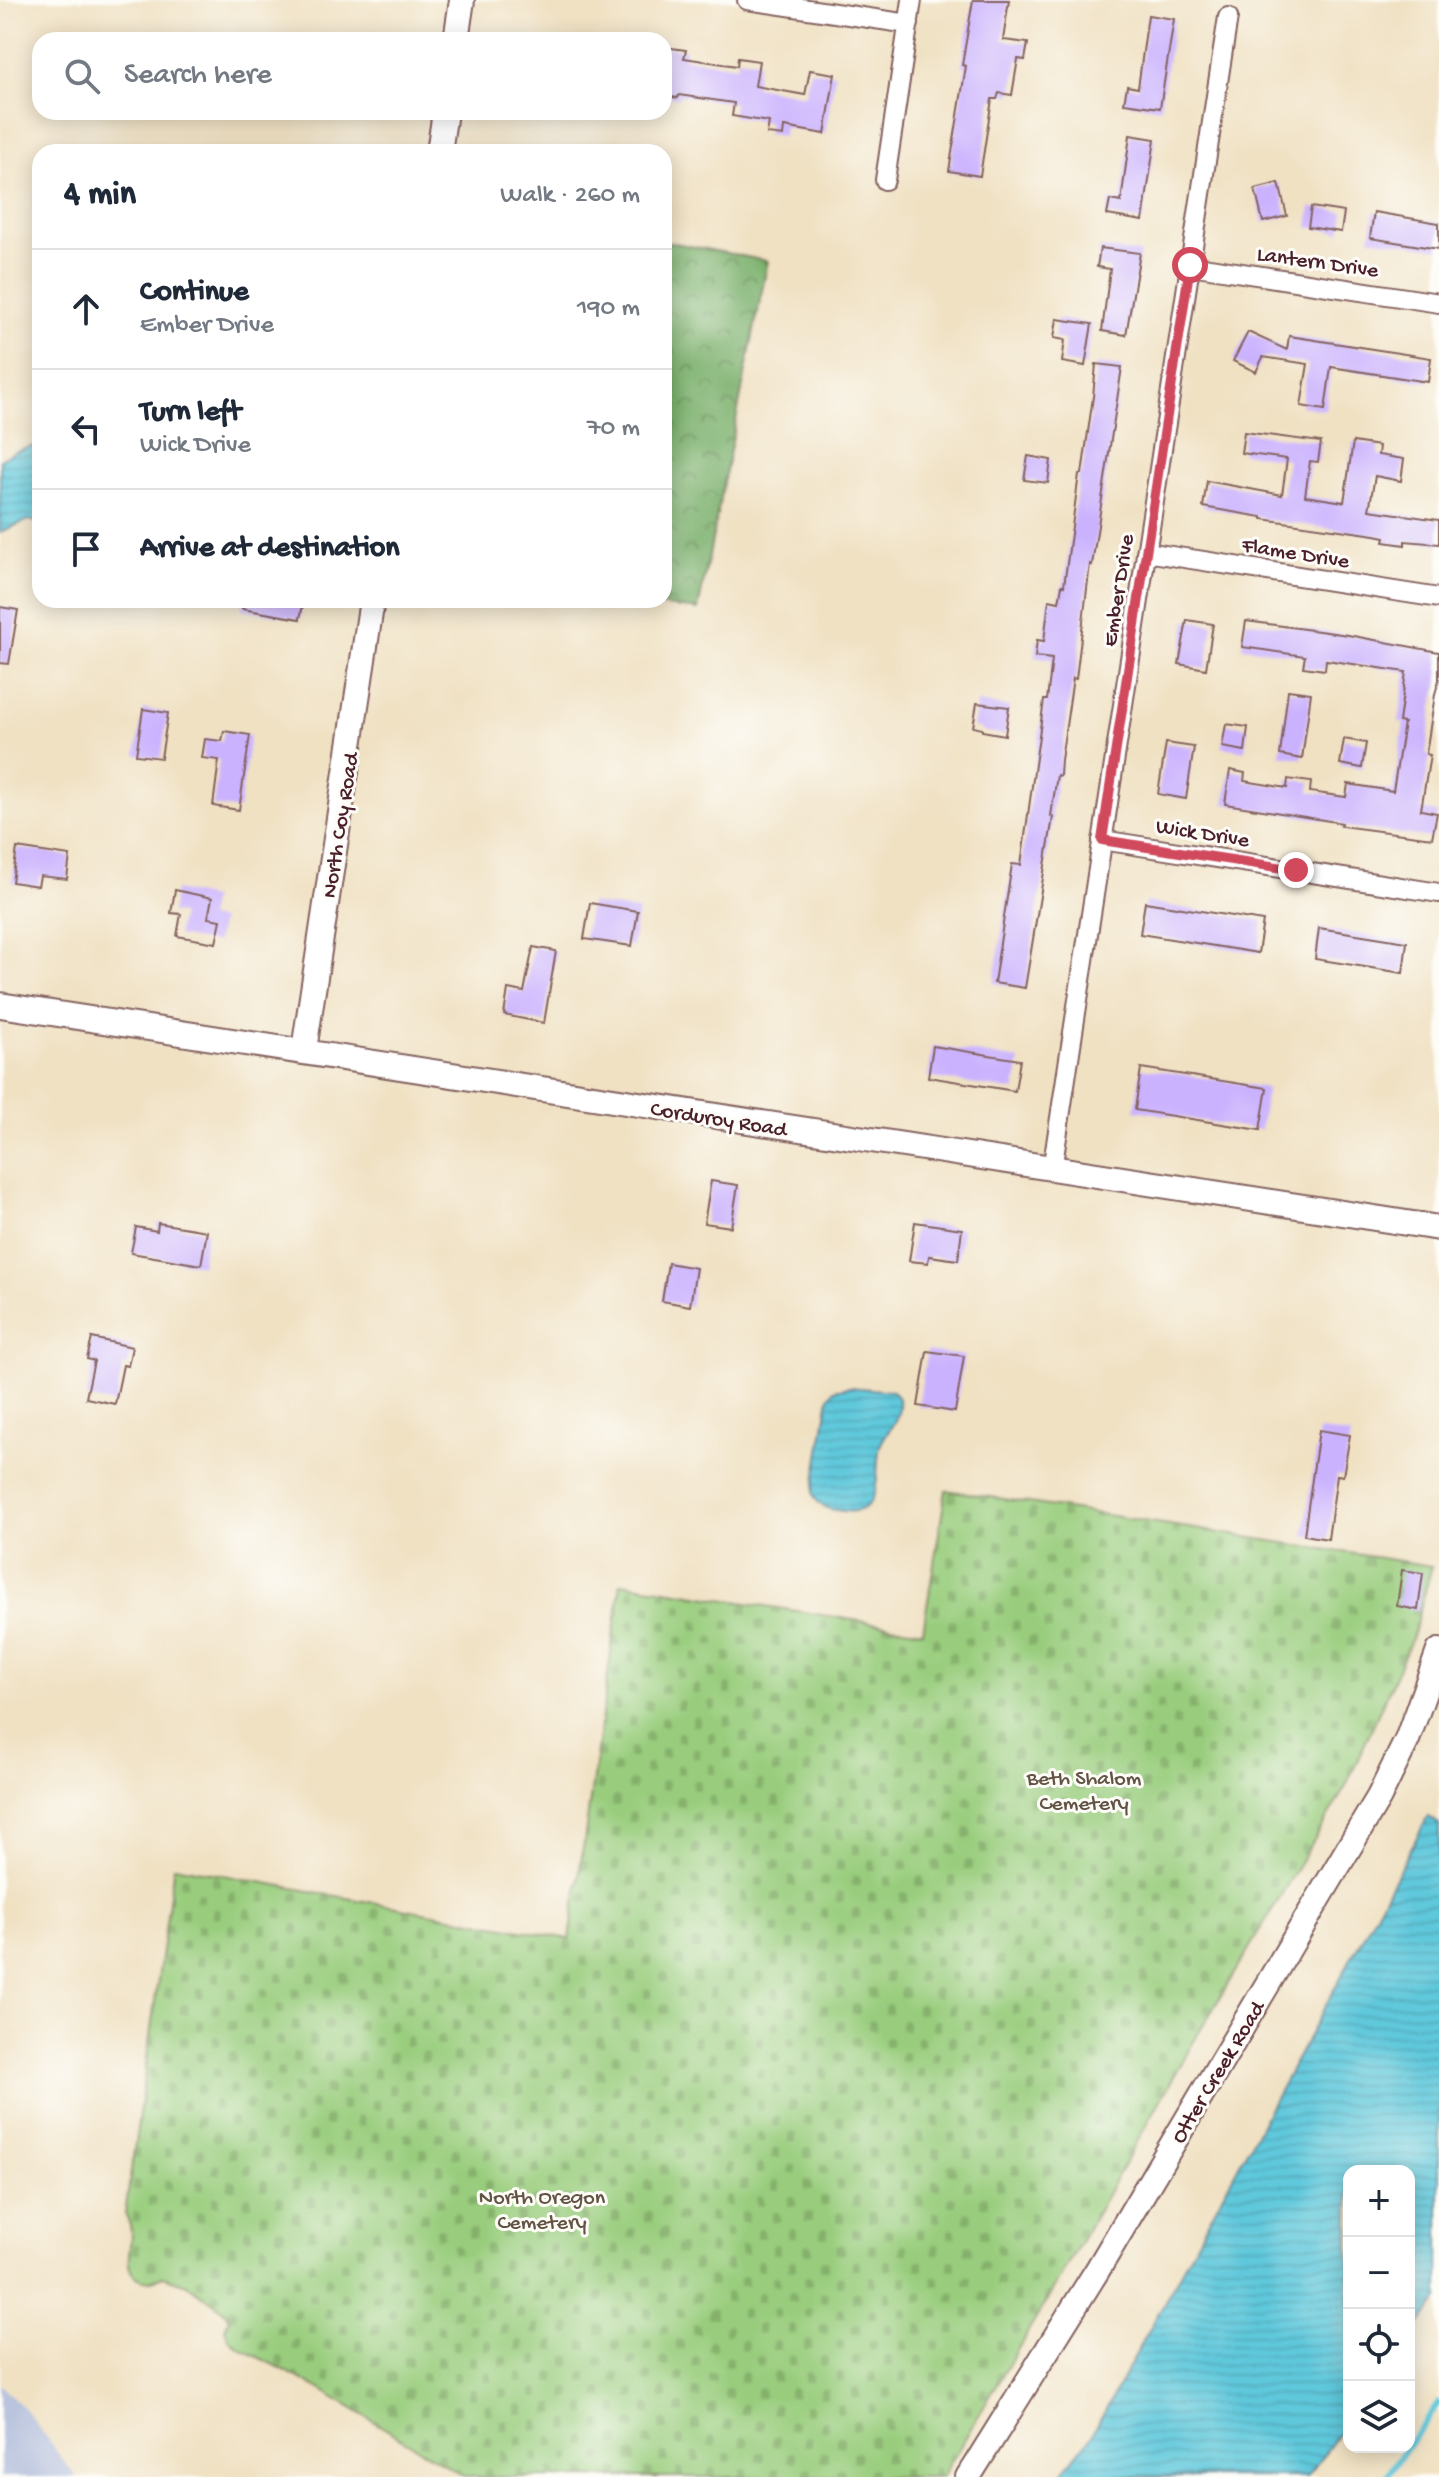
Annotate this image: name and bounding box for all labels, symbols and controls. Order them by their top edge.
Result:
search box [32,32,672,120]
icon: search [60,54,104,98]
text: Search here [124,59,272,94]
text: 4 min [64,176,136,216]
text: Walk · 260 m [500,181,640,212]
street label: Lantern Drive [1255,243,1381,285]
route start [1172,247,1208,283]
text: Continue [140,276,249,311]
icon: ahead [64,287,108,331]
text: 190 m [577,294,640,325]
text: Ember Drive [140,311,274,342]
text: Turn left [140,396,241,431]
icon: left [64,407,108,451]
text: 70 m [587,414,640,445]
text: Wick Drive [140,431,251,462]
icon: arrive [64,527,108,571]
text: Arrive at destination [140,532,400,567]
street label: Ember Drive [1098,532,1142,649]
street label: Flame Drive [1239,533,1352,576]
street label: North Coy Road [318,749,367,900]
street label: Wick Drive [1154,815,1251,855]
route end [1278,852,1314,888]
street label: Corduroy Road [648,1097,790,1145]
park label: Beth Shalom Cemetery [1026,1767,1142,1818]
street label: Otter Creek Road [1167,1996,1273,2149]
map controls [1343,2165,1415,2453]
button: + [1343,2165,1415,2237]
park label: North Oregon Cemetery [479,2186,606,2237]
button: − [1343,2237,1415,2309]
button: locate [1343,2309,1415,2381]
button: layers [1343,2381,1415,2453]

